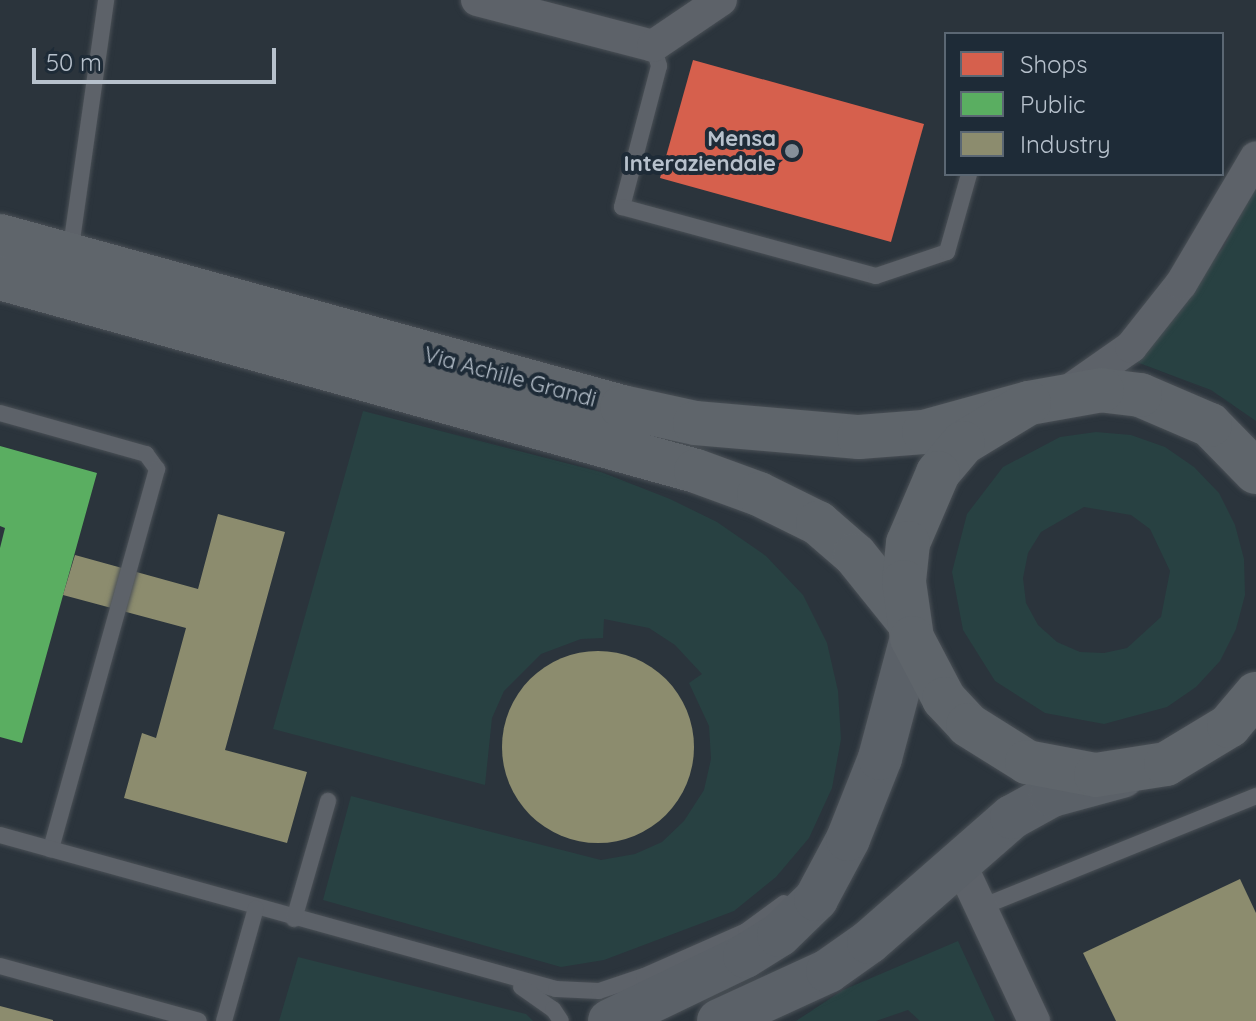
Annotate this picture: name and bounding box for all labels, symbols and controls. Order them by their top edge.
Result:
scale bar [36,32,280,82]
legend [944,32,1224,176]
text: 50 m [46,47,102,77]
text: Shops [1020,49,1087,79]
text: Public [1020,89,1085,119]
place label: Mensa Interaziendale [624,125,776,176]
text: Industry [1020,129,1111,159]
marker: Mensa Interaziendale [783,142,801,160]
street label: Via Achille Grandi [421,341,599,413]

